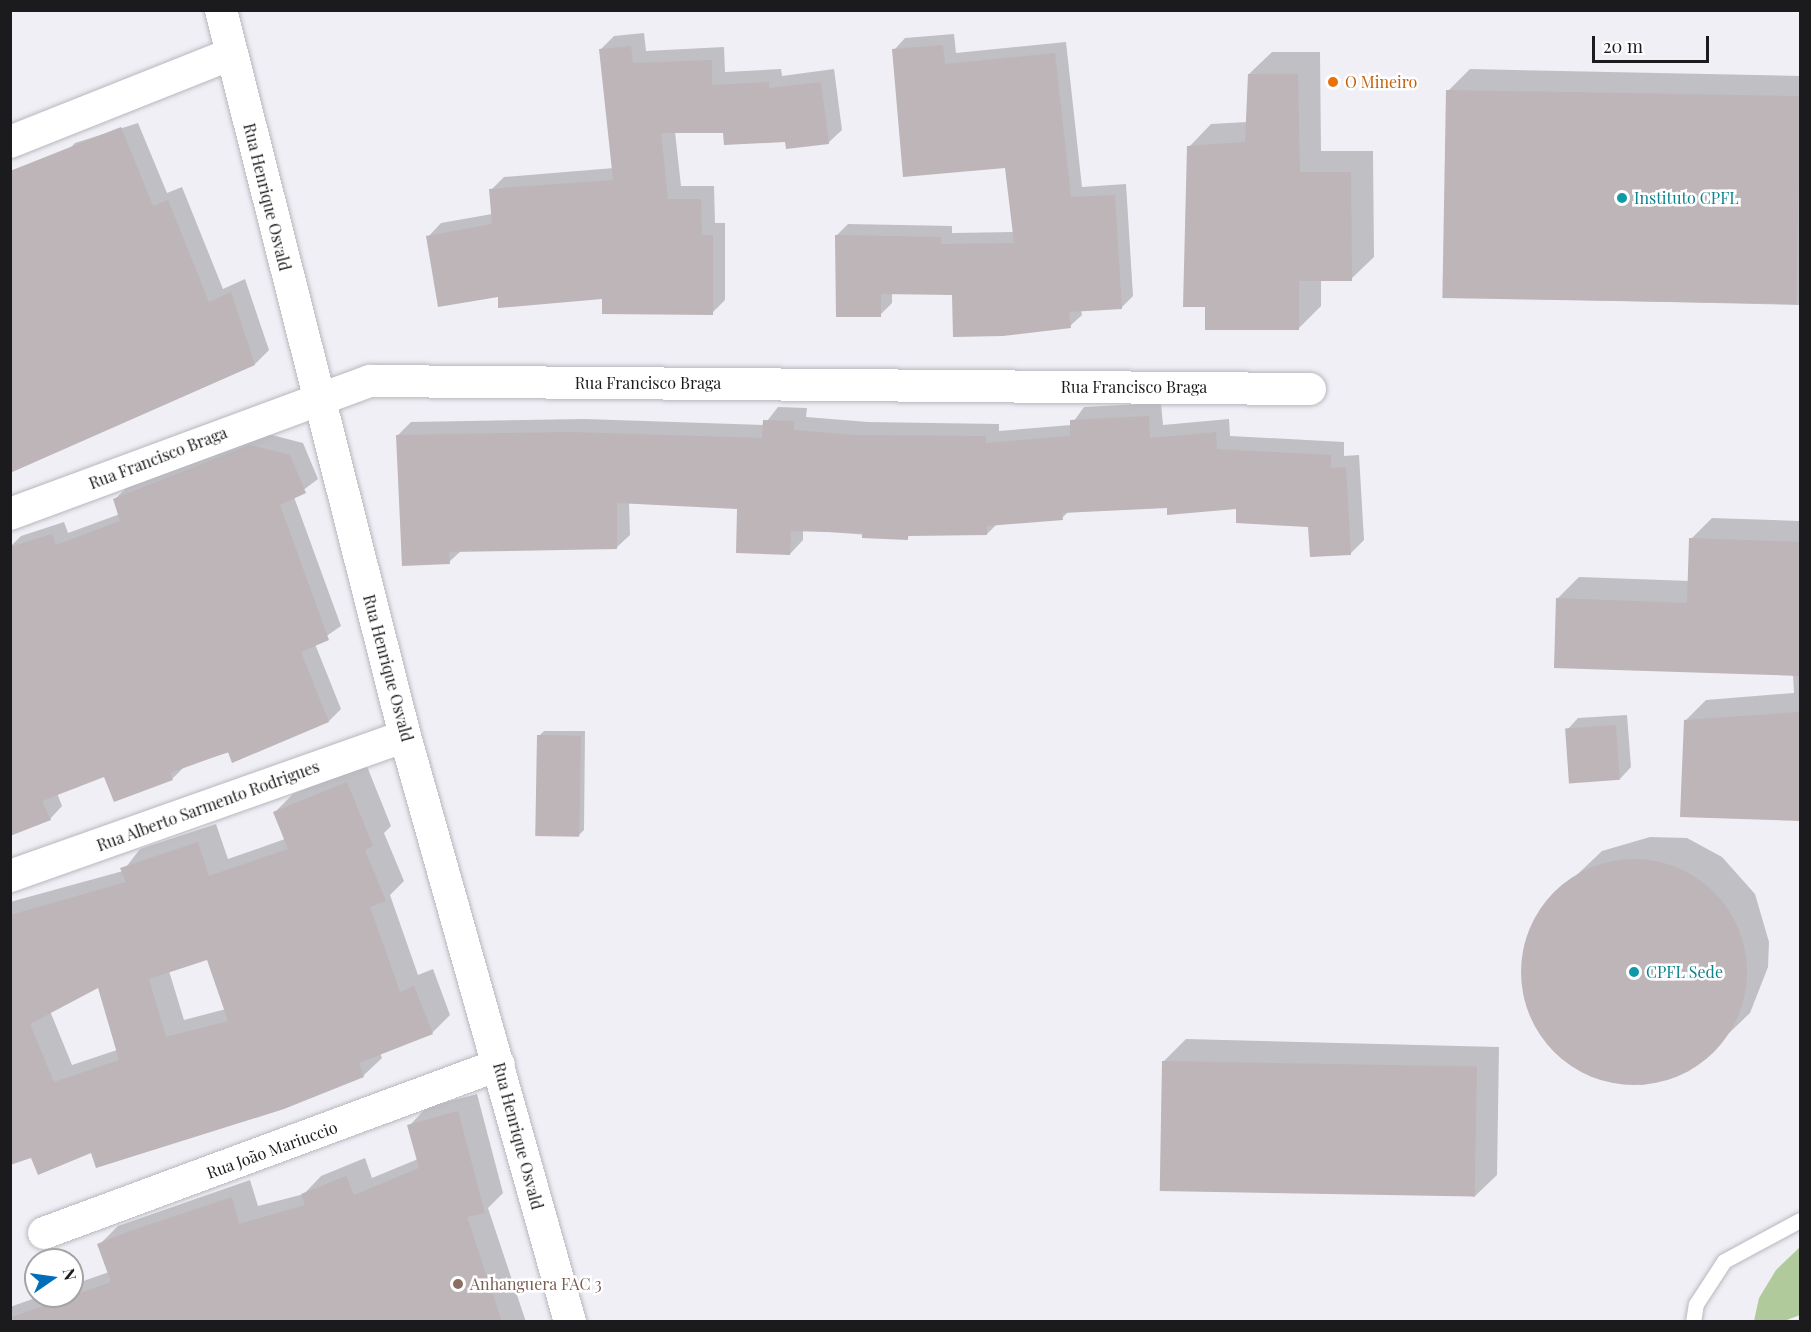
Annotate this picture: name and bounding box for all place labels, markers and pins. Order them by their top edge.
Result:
place label: O Mineiro [1345,72,1417,92]
marker: O Mineiro [1326,75,1340,89]
place label: Instituto CPFL [1634,188,1739,208]
marker: Instituto CPFL [1615,191,1629,205]
place label: CPFL Sede [1646,962,1723,982]
marker: CPFL Sede [1627,965,1641,979]
place label: Anhanguera FAC 3 [470,1274,602,1294]
marker: Anhanguera FAC 3 [451,1277,465,1291]

